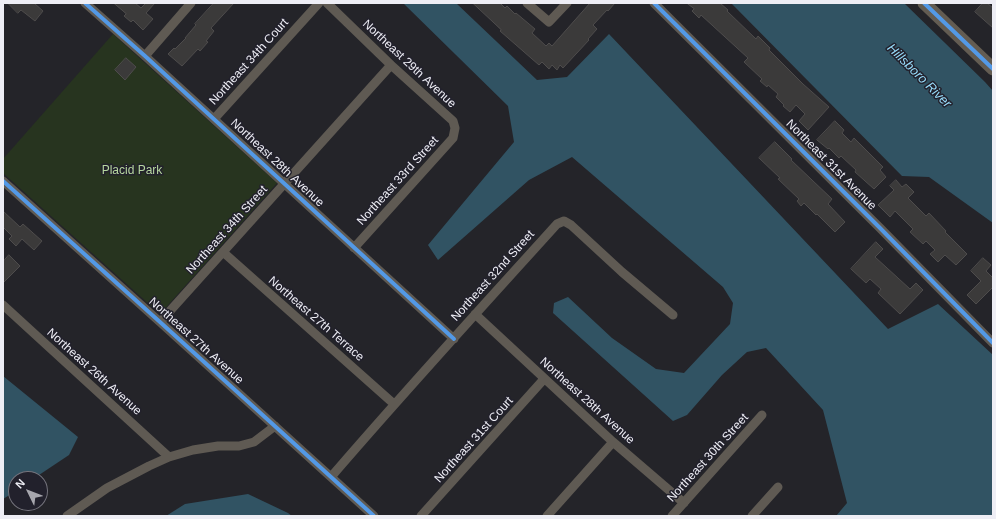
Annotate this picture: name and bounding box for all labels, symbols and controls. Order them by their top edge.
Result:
street label: Northeast 34th Court [206,16,292,108]
street label: Northeast 29th Avenue [359,17,459,111]
water label: Hillsboro River [884,41,954,111]
street label: Northeast 28th Avenue [227,116,327,210]
street label: Northeast 31st Avenue [783,117,879,213]
street label: Northeast 33rd Street [354,134,442,228]
park label: Placid Park [102,164,162,178]
street label: Northeast 34th Street [183,183,271,277]
street label: Northeast 32nd Street [448,228,538,324]
street label: Northeast 27th Terrace [265,274,367,364]
street label: Northeast 27th Avenue [146,295,246,387]
street label: Northeast 26th Avenue [44,326,144,418]
street label: Northeast 28th Avenue [537,355,637,447]
street label: Northeast 31st Court [432,394,516,486]
street label: Northeast 30th Street [664,411,752,505]
north arrow [8,471,48,511]
text: N [13,477,27,491]

